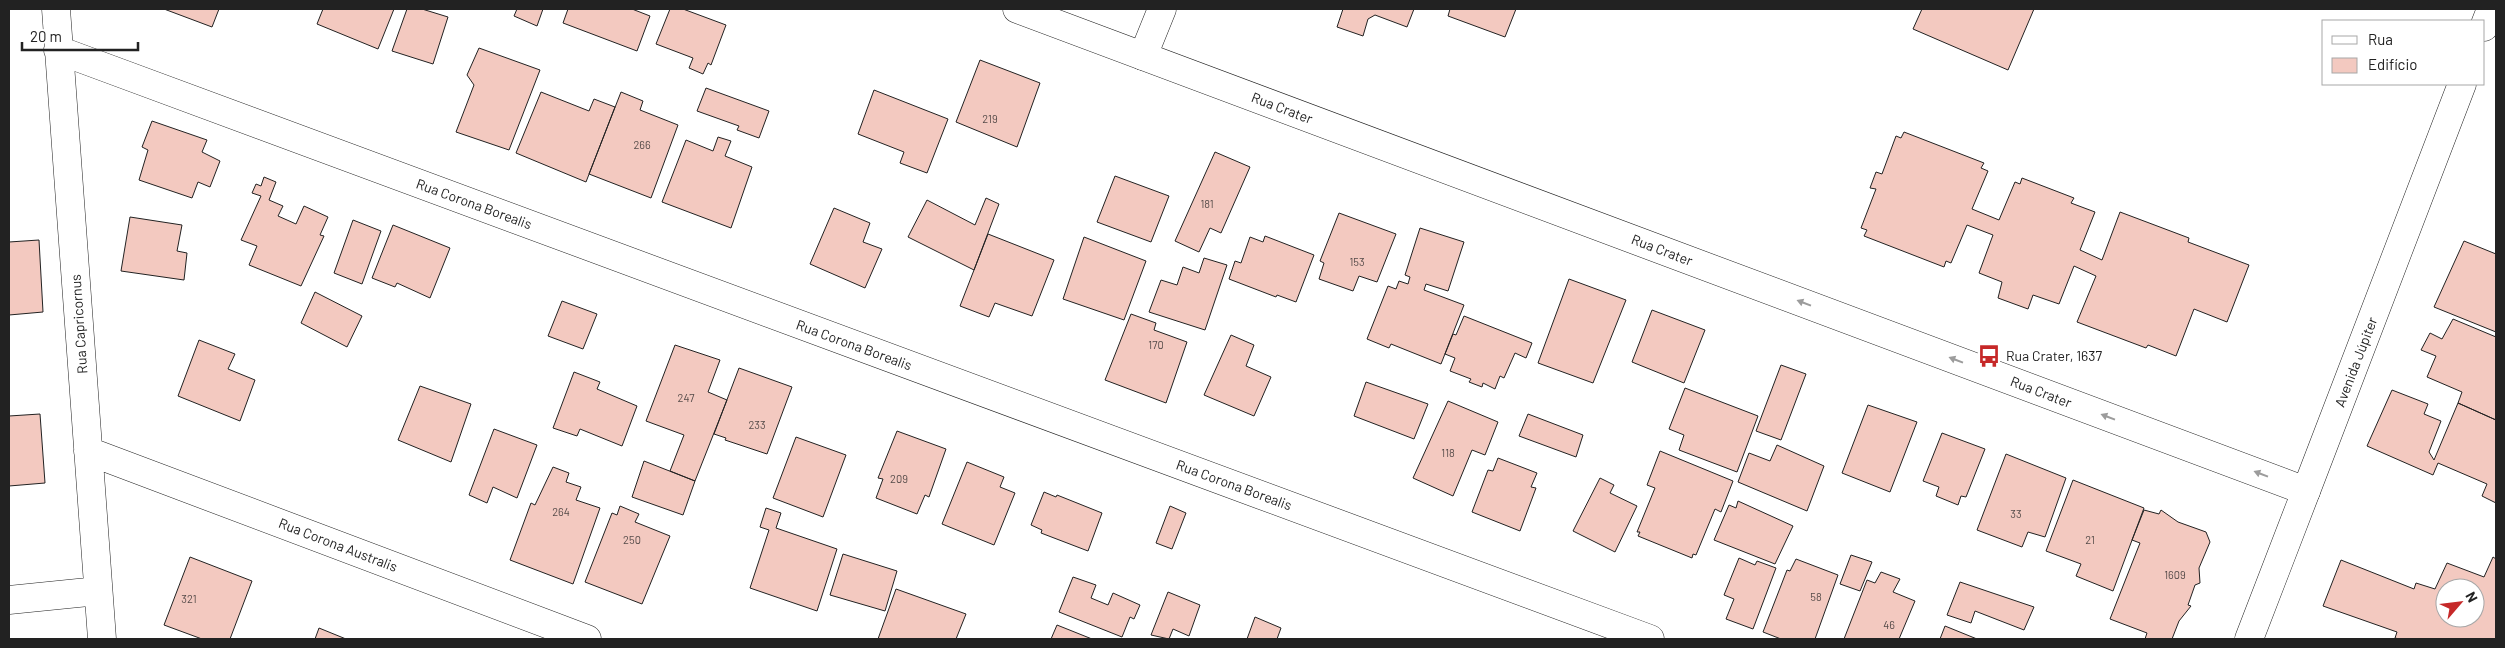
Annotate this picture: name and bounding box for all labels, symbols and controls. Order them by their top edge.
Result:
scale bar [22,20,139,52]
legend [2322,20,2485,85]
text: 20 m [30,27,62,45]
text: Rua [2368,30,2393,48]
text: Edifício [2368,55,2417,73]
street label: Rua Crater [1249,88,1315,127]
house number: 219 [982,112,998,125]
house number: 266 [633,138,651,151]
street label: Rua Corona Borealis [414,175,535,232]
house number: 181 [1200,197,1214,210]
street label: Rua Crater [1629,230,1695,269]
house number: 153 [1349,255,1365,268]
street label: Rua Capricornus [67,273,90,374]
one-way arrow [1796,299,1811,307]
street label: Avenida Júpiter [2331,314,2381,409]
street label: Rua Corona Borealis [794,316,915,373]
house number: 170 [1148,338,1164,351]
bus stop icon: Rua Crater, 1637 [1976,343,2002,369]
place label: Rua Crater, 1637 [2006,347,2102,364]
one-way arrow [1948,356,1963,364]
street label: Rua Crater [2008,372,2074,411]
house number: 247 [678,391,694,404]
one-way arrow [2101,413,2116,420]
house number: 233 [748,418,766,431]
house number: 118 [1441,446,1455,459]
street label: Rua Corona Borealis [1174,456,1295,513]
one-way arrow [2253,470,2268,477]
house number: 209 [890,472,908,485]
house number: 264 [552,505,570,518]
house number: 33 [2010,507,2022,520]
street label: Rua Corona Australis [276,514,400,575]
house number: 250 [623,533,641,546]
house number: 21 [2085,533,2095,546]
house number: 1609 [2164,568,2186,581]
north arrow [2435,578,2485,628]
text: N [2462,589,2482,605]
house number: 58 [1810,590,1822,603]
house number: 321 [181,592,197,605]
house number: 46 [1883,618,1895,631]

